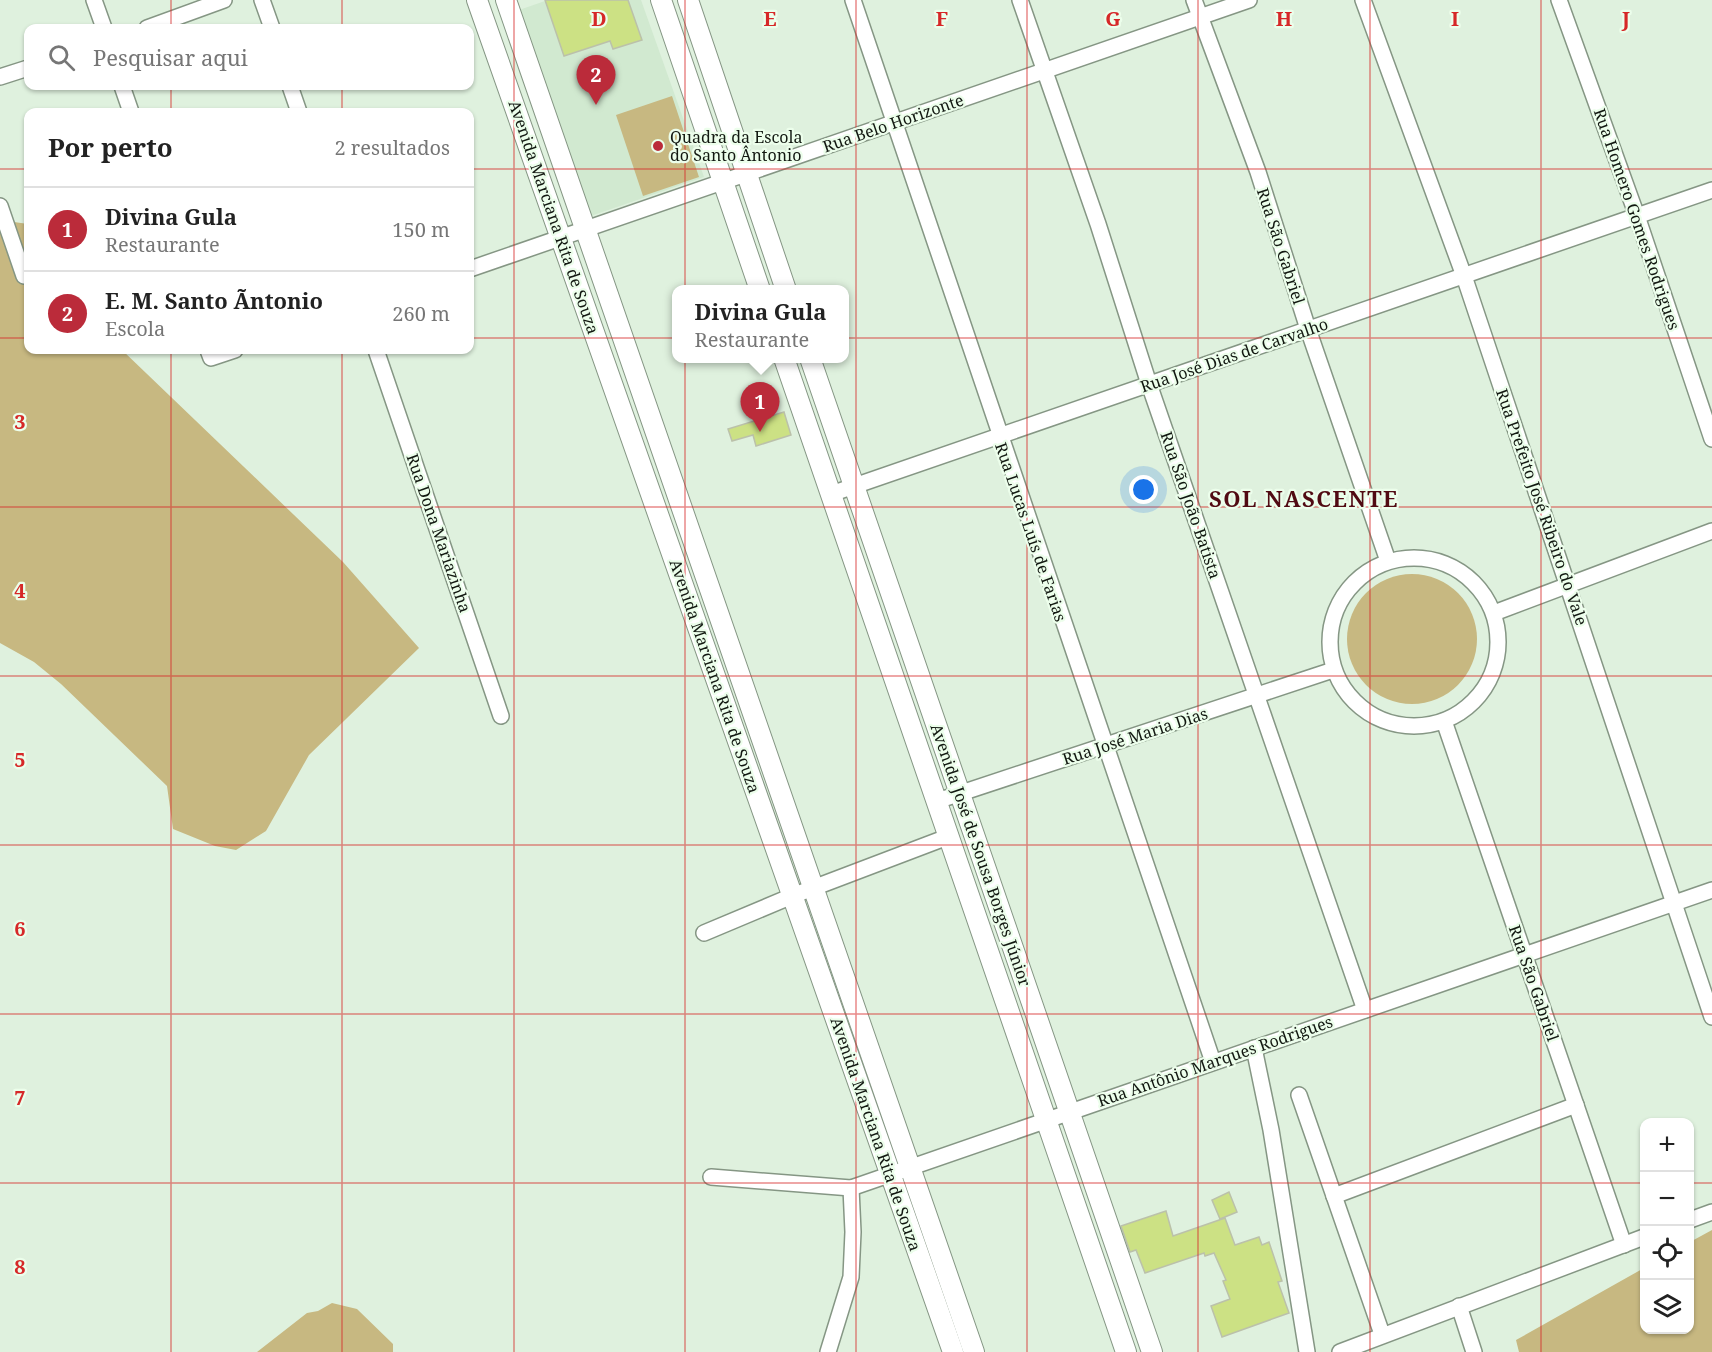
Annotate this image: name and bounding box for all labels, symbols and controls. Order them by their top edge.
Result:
text: D [591,5,607,32]
text: E [763,5,777,32]
text: F [936,5,948,32]
text: G [1105,5,1121,32]
text: H [1276,5,1292,32]
text: I [1451,5,1459,32]
text: J [1621,5,1630,32]
search box [24,24,474,90]
icon: search [45,41,78,74]
text: Pesquisar aqui [93,42,248,72]
pin: 2 [576,56,616,105]
street label: Rua Belo Horizonte [820,89,966,157]
street label: Avenida Marciana Rita de Souza [504,97,604,337]
street label: Rua Homero Gomes Rodrigues [1589,105,1685,333]
place label: Quadra da Escola do Santo Ântonio [670,126,803,166]
text: Por perto [48,129,173,165]
text: 2 resultados [334,134,450,161]
marker: Quadra da Escola do Santo Ântonio [651,139,665,153]
street label: Rua São Gabriel [1252,185,1310,307]
text: Divina Gula [105,201,237,231]
text: 1 [62,216,73,243]
text: 150 m [392,216,450,243]
text: Restaurante [105,231,220,258]
text: E. M. Santo Ãntonio [105,285,323,315]
popup [672,285,849,363]
text: Divina Gula [695,296,826,326]
text: 2 [62,300,73,327]
text: 260 m [392,300,450,327]
street label: Rua José Dias de Carvalho [1137,312,1331,398]
text: Escola [105,315,165,342]
text: Restaurante [695,326,809,353]
pin: 1 [740,382,780,432]
street label: Rua Prefeito José Ribeiro do Vale [1491,386,1593,628]
text: 3 [14,408,26,435]
street label: Rua São João Batista [1155,428,1227,582]
street label: Rua Lucas Luís de Farias [990,440,1072,624]
street label: Rua Dona Mariazinha [401,451,477,615]
your location [1129,475,1158,504]
district label: SOL NASCENTE [1209,483,1399,513]
street label: Avenida Marciana Rita de Souza [665,556,765,796]
text: 4 [14,577,26,604]
street label: Rua José Maria Dias [1060,702,1210,770]
street label: Avenida José de Sousa Borges Júnior [926,721,1037,990]
text: 5 [14,746,26,773]
text: 6 [14,915,26,942]
street label: Rua São Gabriel [1504,922,1564,1044]
street label: Rua Antônio Marques Rodrigues [1094,1010,1336,1112]
street label: Avenida Marciana Rita de Souza [826,1014,926,1254]
text: 7 [14,1084,26,1111]
map controls [1640,1118,1694,1334]
button: + [1640,1118,1694,1172]
button: − [1640,1172,1694,1226]
button: locate [1640,1226,1694,1280]
text: 8 [14,1253,26,1280]
button: layers [1640,1280,1694,1334]

